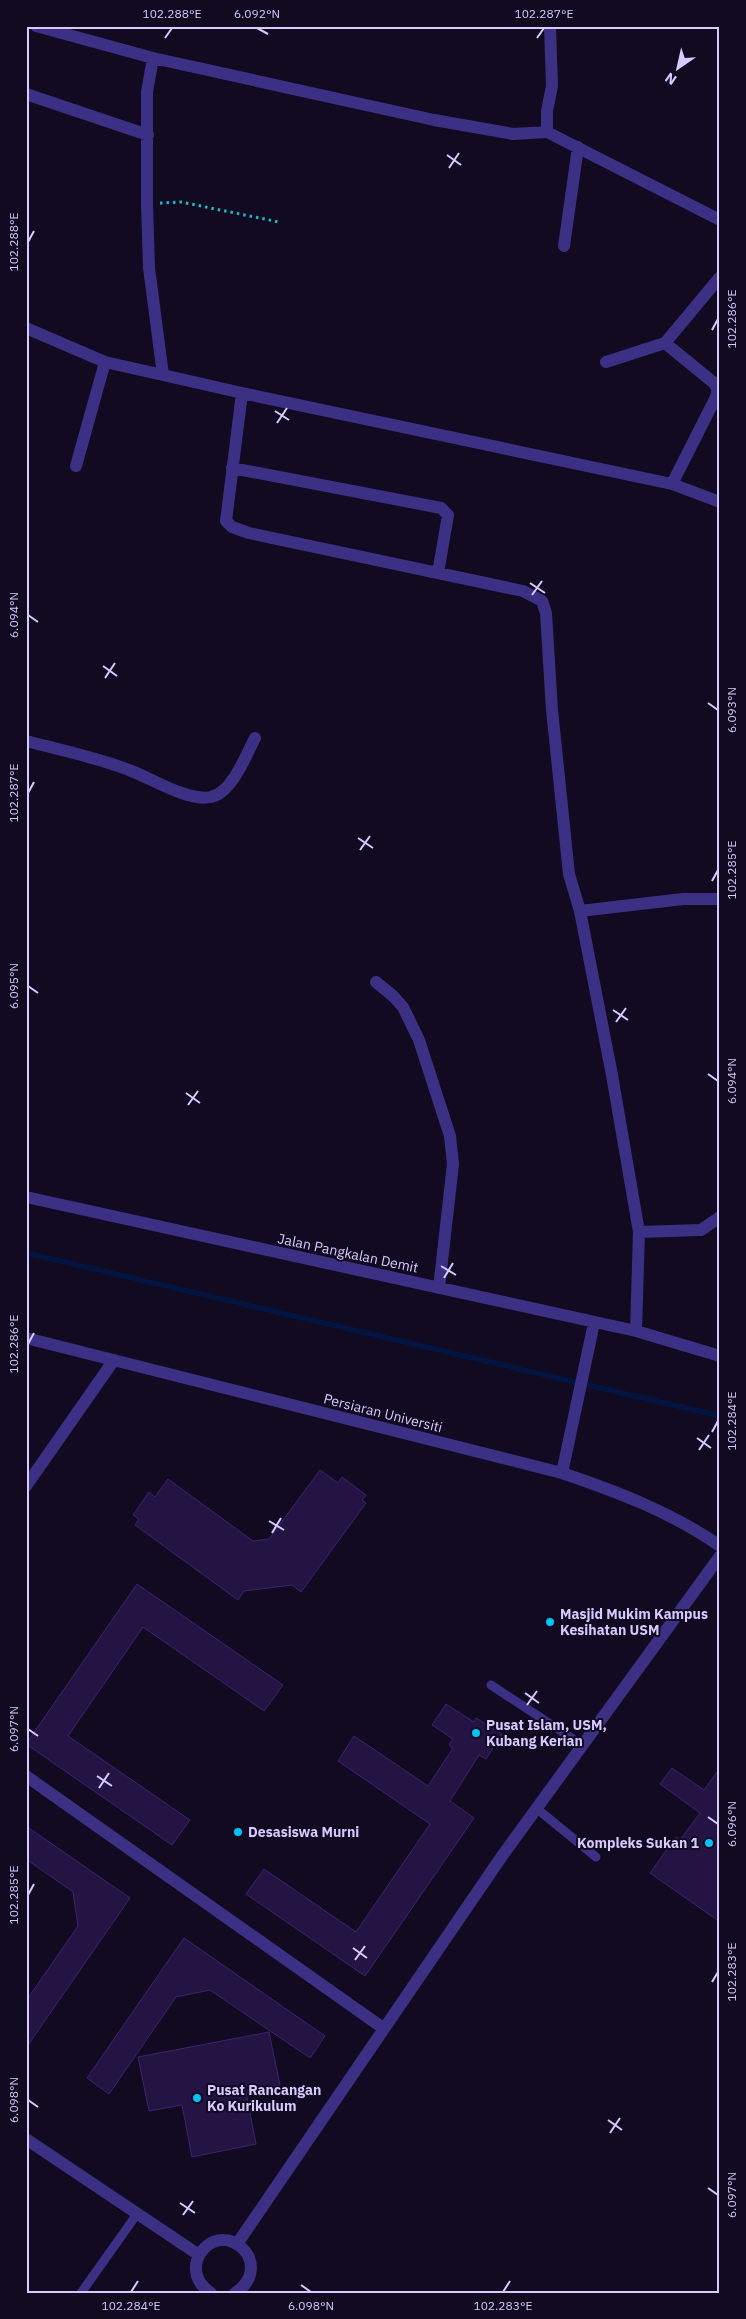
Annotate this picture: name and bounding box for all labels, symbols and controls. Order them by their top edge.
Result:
text: 102.288°E [142,6,202,21]
text: 6.092°N [234,6,280,21]
text: 102.287°E [514,6,574,21]
north arrow [654,42,704,92]
text: N [661,68,680,89]
text: 102.288°E [6,212,21,272]
text: 102.286°E [724,289,739,349]
text: 6.094°N [6,592,21,638]
text: 6.093°N [724,687,739,733]
text: 102.287°E [6,763,21,823]
text: 102.285°E [724,840,739,900]
text: 6.095°N [6,963,21,1009]
text: 6.094°N [724,1058,739,1104]
street label: Jalan Pangkalan Demit [276,1229,420,1277]
text: 102.286°E [6,1314,21,1374]
street label: Persiaran Universiti [322,1390,444,1436]
text: 102.284°E [724,1391,739,1451]
place label: Masjid Mukim Kampus Kesihatan USM [560,1605,708,1639]
marker: Masjid Mukim Kampus Kesihatan USM [544,1616,556,1628]
text: 6.097°N [6,1706,21,1752]
place label: Pusat Islam, USM, Kubang Kerian [486,1716,607,1750]
marker: Pusat Islam, USM, Kubang Kerian [470,1727,482,1739]
text: 6.096°N [724,1801,739,1847]
place label: Desasiswa Murni [248,1823,359,1841]
marker: Desasiswa Murni [232,1826,244,1838]
place label: Kompleks Sukan 1 [577,1834,700,1852]
marker: Kompleks Sukan 1 [703,1837,715,1849]
text: 102.285°E [6,1865,21,1925]
text: 102.283°E [724,1942,739,2002]
text: 6.098°N [6,2077,21,2123]
place label: Pusat Rancangan Ko Kurikulum [207,2081,321,2115]
marker: Pusat Rancangan Ko Kurikulum [191,2092,203,2104]
text: 6.097°N [724,2172,739,2218]
text: 102.284°E [101,2298,161,2313]
text: 6.098°N [288,2298,334,2313]
text: 102.283°E [473,2298,533,2313]

